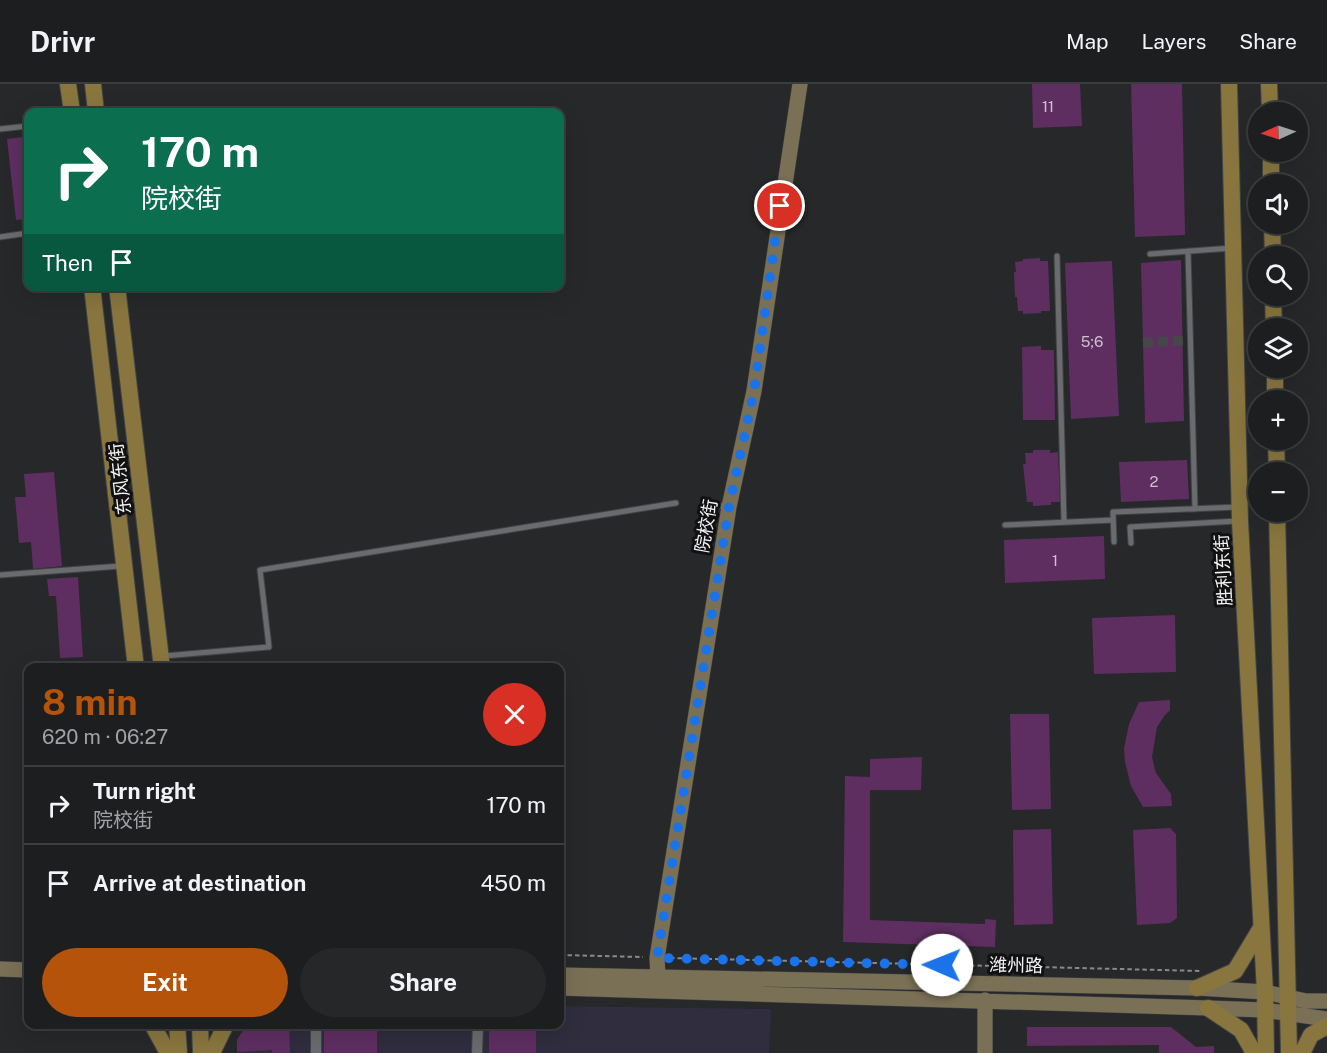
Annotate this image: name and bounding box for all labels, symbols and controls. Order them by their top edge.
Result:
text: Drivr [30,25,95,58]
text: Map [1066,29,1109,54]
text: Layers [1142,29,1206,54]
text: Share [1239,29,1297,54]
house number: 11 [1042,98,1054,115]
north arrow [1248,102,1308,162]
map controls [1248,102,1308,522]
text: 170 m [141,127,259,176]
icon: right [42,132,120,210]
button: sound [1248,174,1308,234]
pin [754,180,805,231]
text: 院校街 [141,182,222,214]
icon: arrive [763,189,796,222]
icon: arrive [105,246,138,279]
button: search [1248,246,1308,306]
text: Then [42,250,93,276]
button: layers [1248,318,1308,378]
house number: 5;6 [1081,333,1103,350]
button: + [1248,390,1308,450]
street label: 东风东街 [105,442,135,516]
button: − [1248,462,1308,522]
house number: 2 [1150,473,1159,490]
street label: 院校街 [691,498,721,554]
street label: 胜利东街 [1211,533,1235,607]
house number: 1 [1052,552,1058,569]
text: 8 min [42,681,138,723]
button: close [483,683,546,746]
text: 620 m · 06:27 [42,725,168,749]
text: Turn right [93,778,196,804]
icon: right [42,789,75,822]
text: 170 m [486,792,546,818]
text: 院校街 [93,808,153,832]
icon: arrive [42,867,75,900]
text: Arrive at destination [93,870,306,896]
text: 450 m [480,870,546,896]
position arrow [910,933,974,997]
button: Exit [42,948,288,1017]
button: Share [300,948,546,1017]
street label: 潍州路 [989,954,1043,976]

